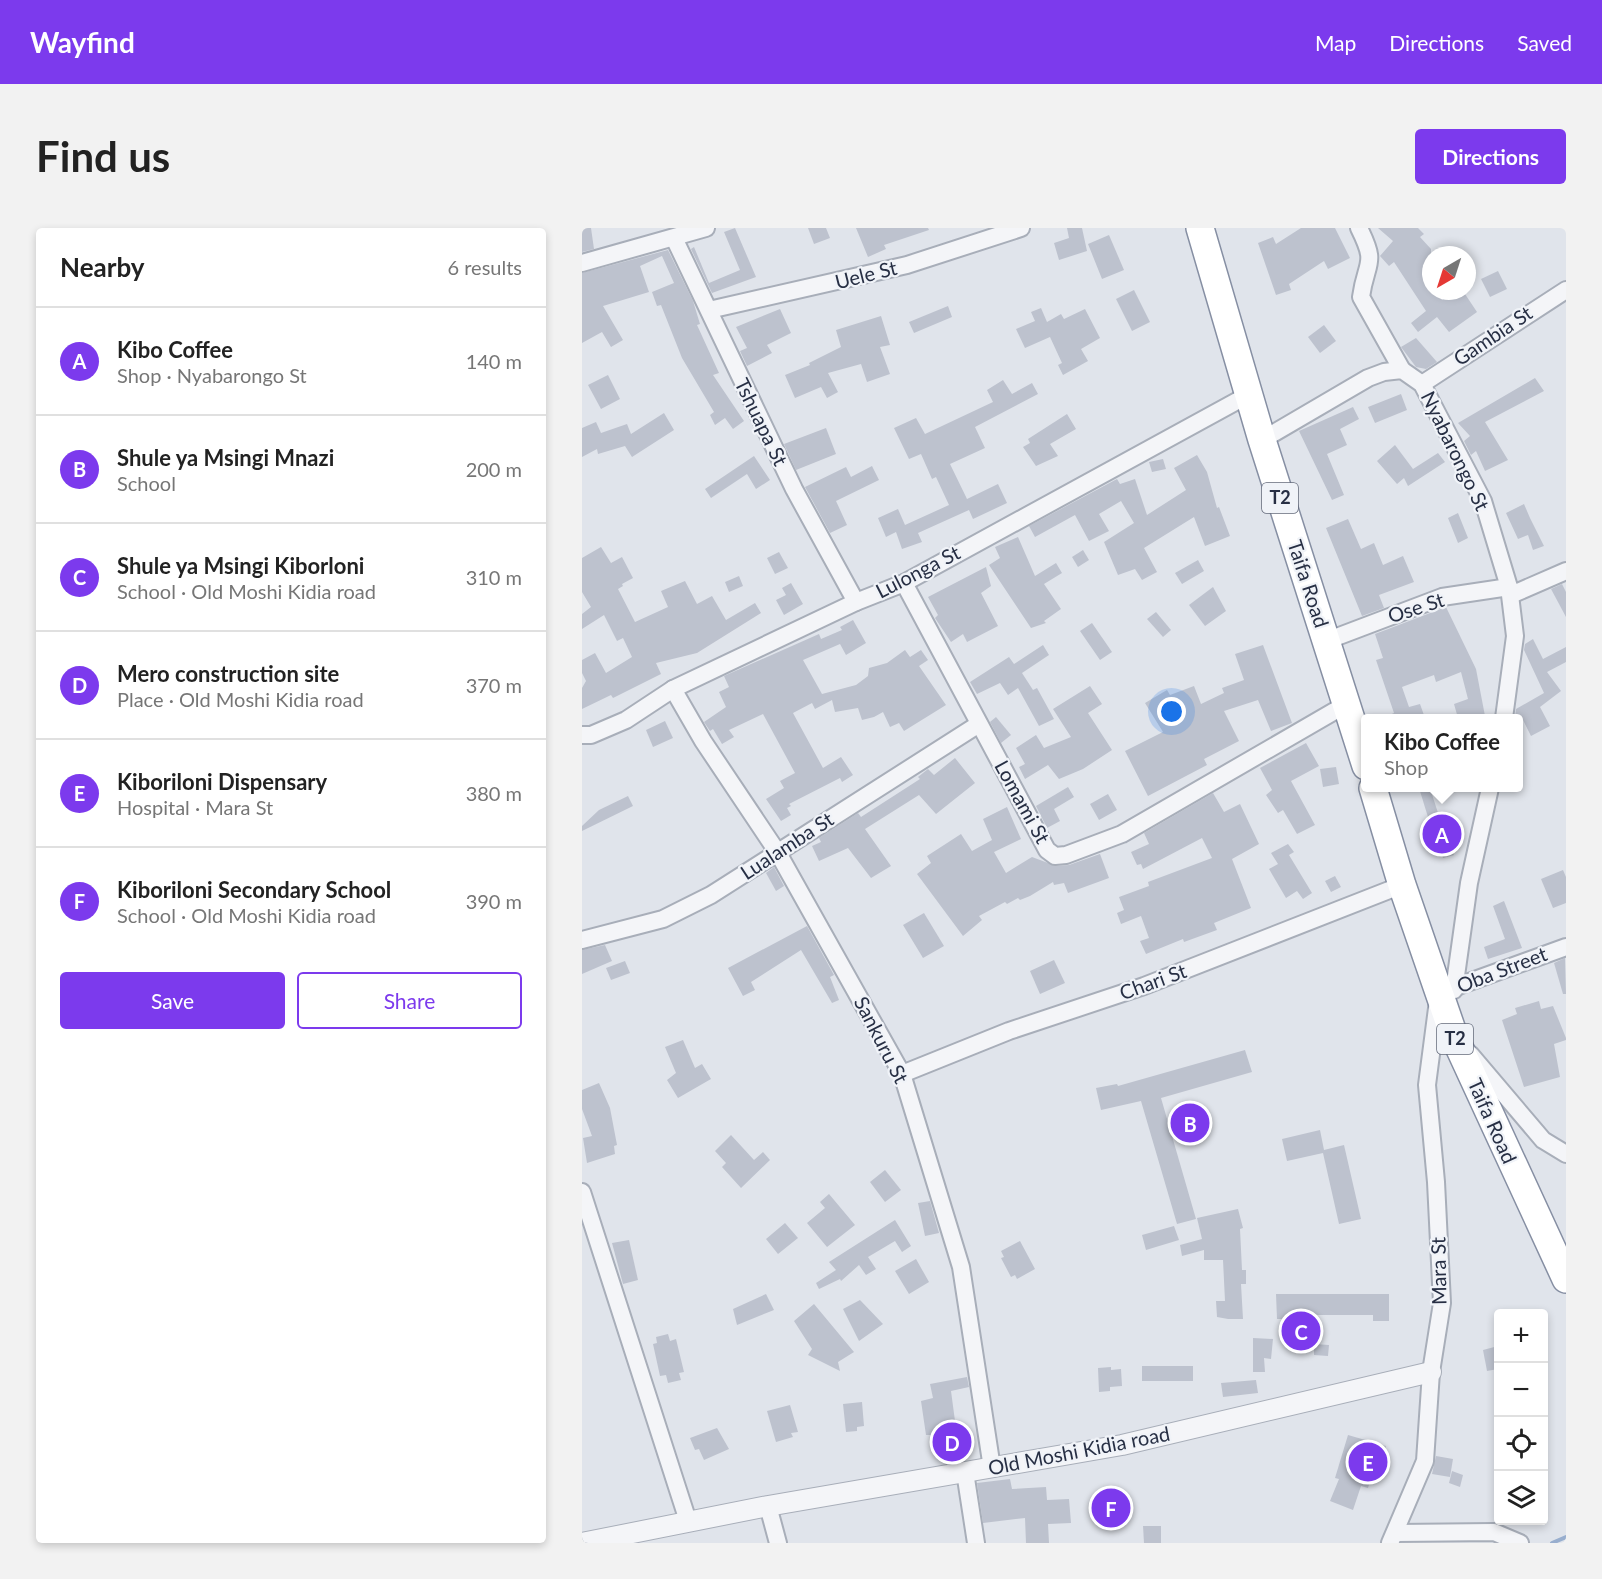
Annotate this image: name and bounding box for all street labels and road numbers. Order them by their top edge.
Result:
street label: Uele St [832,255,899,293]
street label: Gambia St [1449,300,1536,370]
street label: Tshuapa St [730,374,793,469]
street label: Nyabarongo St [1417,387,1495,514]
road number: T2 [1262,483,1298,513]
street label: Taifa Road [1284,537,1334,631]
street label: Lulonga St [872,540,964,602]
street label: Ose St [1385,587,1447,627]
street label: Lomami St [990,756,1055,847]
street label: Lualamba St [736,806,837,884]
street label: Oba Street [1453,941,1550,997]
street label: Chari St [1116,958,1189,1004]
street label: Sankuru St [850,992,914,1087]
road number: T2 [1437,1024,1473,1054]
street label: Taifa Road [1464,1074,1522,1167]
street label: Mara St [1425,1237,1451,1305]
street label: Old Moshi Kidia road [986,1421,1172,1479]

